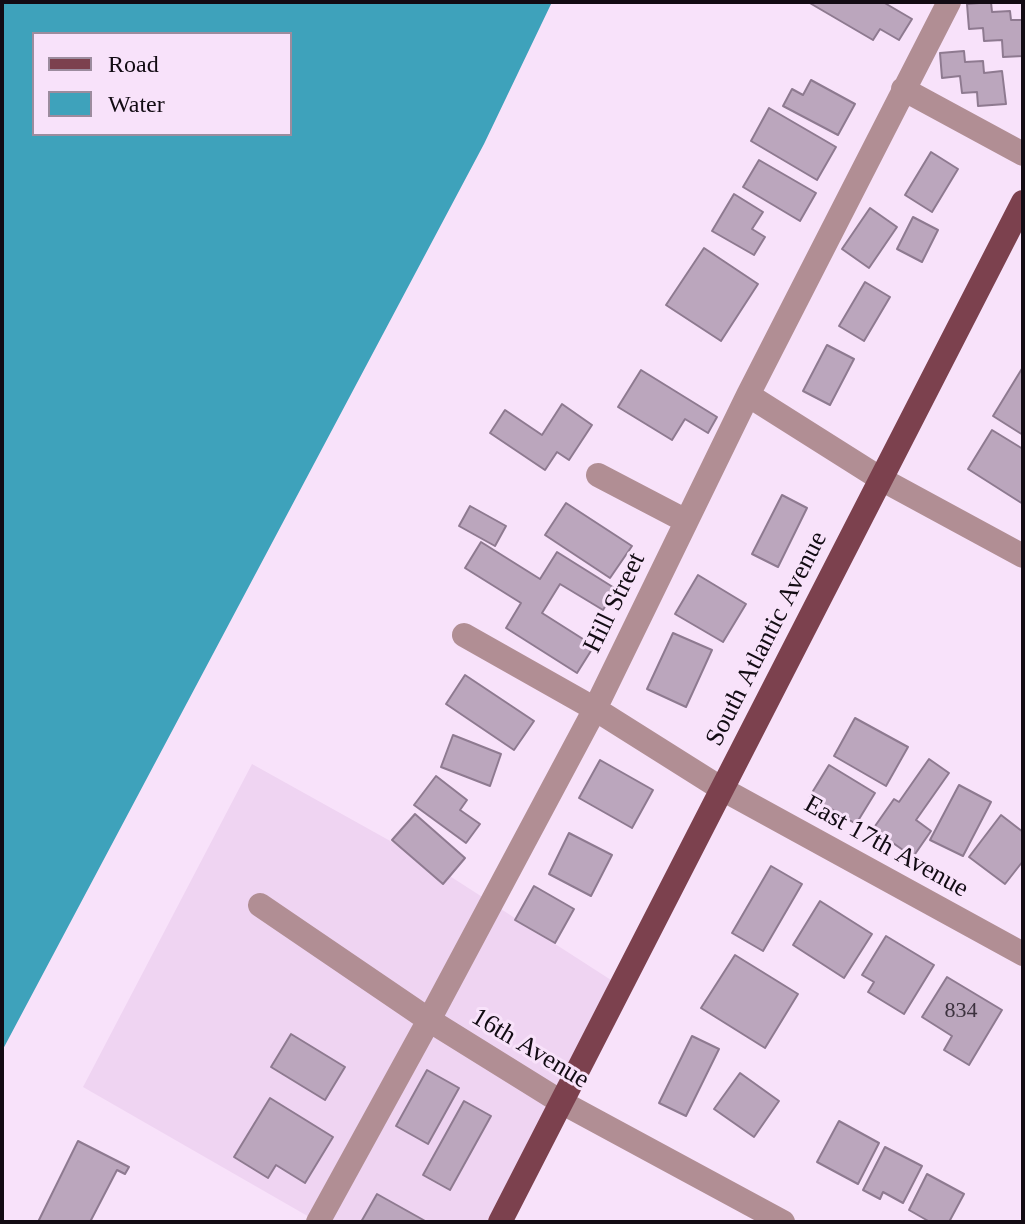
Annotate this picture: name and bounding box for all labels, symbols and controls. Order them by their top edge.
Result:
legend [32,32,292,136]
text: Road [108,51,159,77]
text: Water [108,91,165,117]
street label: South Atlantic Avenue [699,527,835,751]
street label: Hill Street [577,548,653,658]
street label: East 17th Avenue [798,789,974,905]
house number: 834 [944,998,978,1024]
street label: 16th Avenue [466,1002,594,1096]

